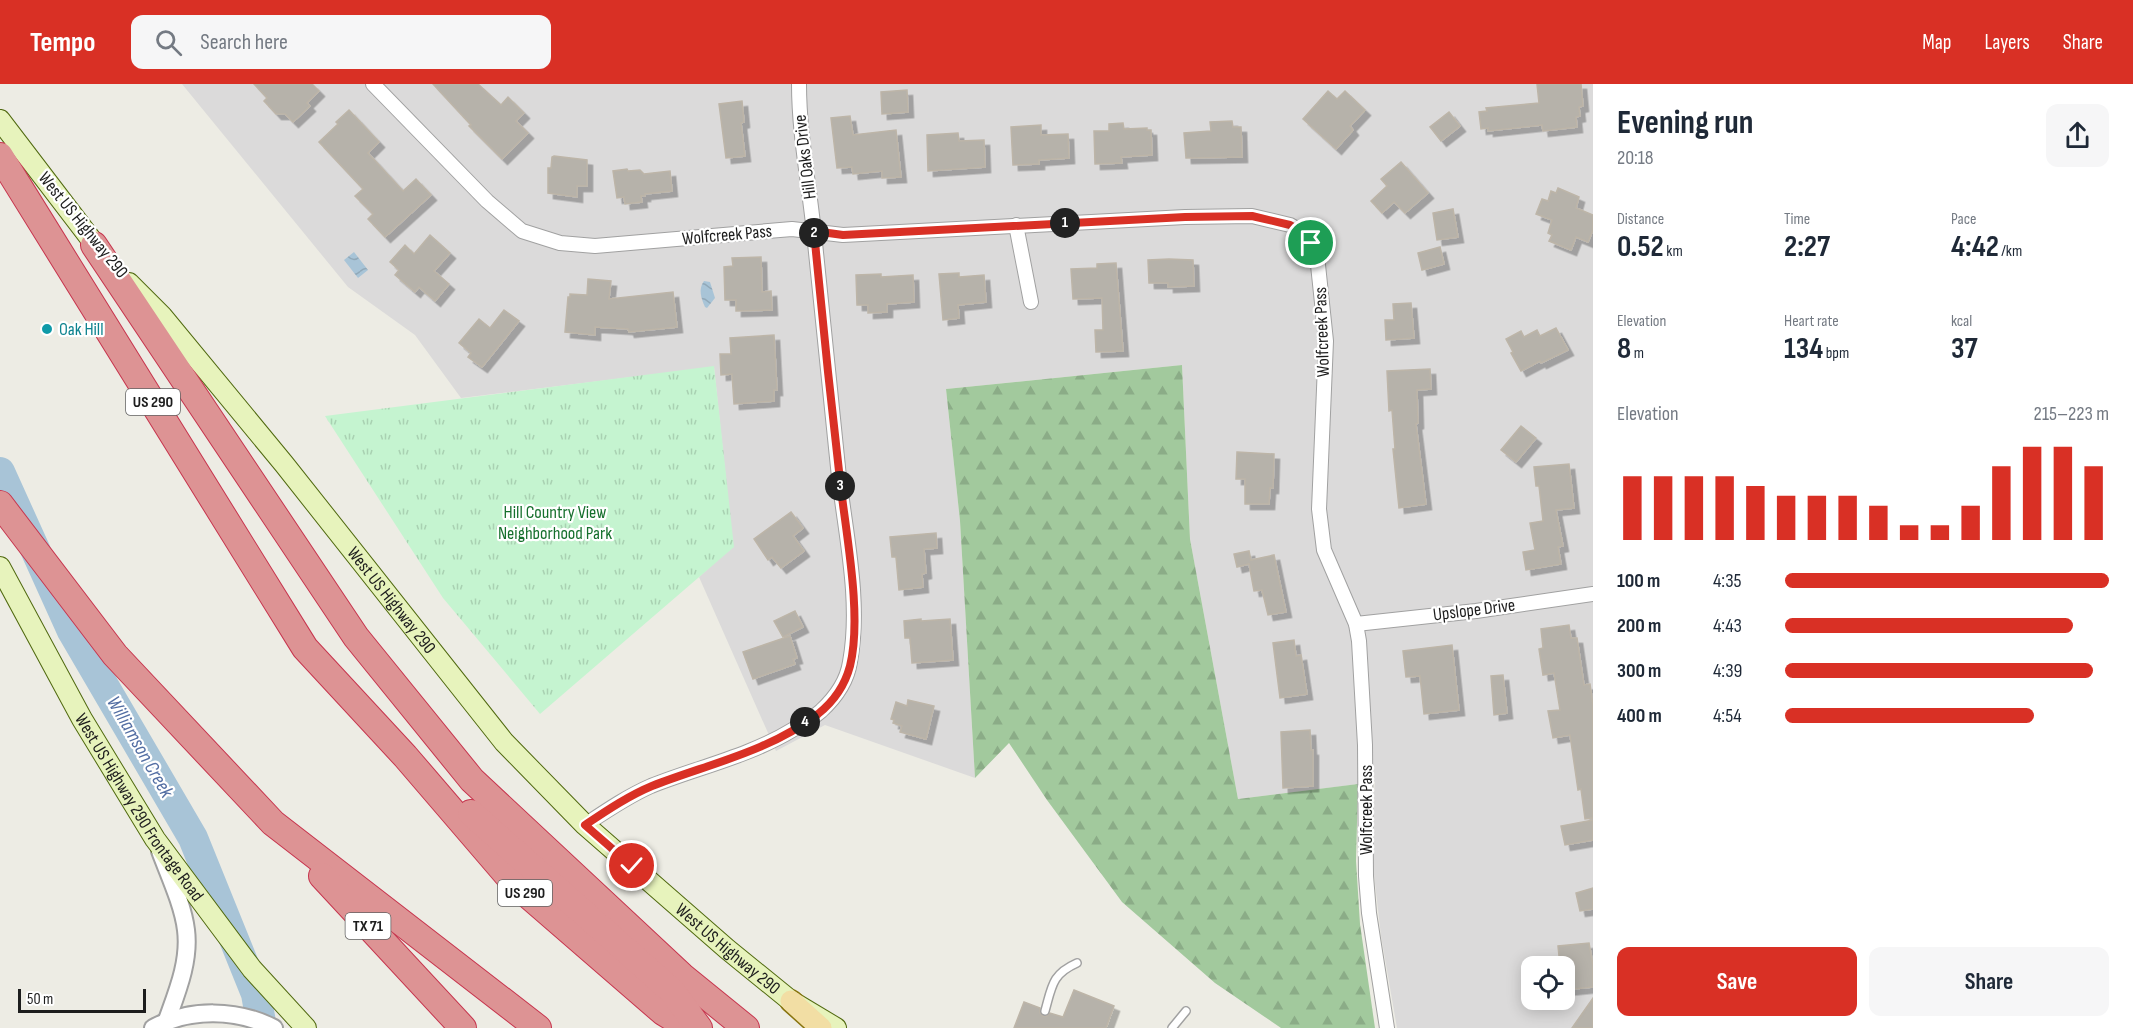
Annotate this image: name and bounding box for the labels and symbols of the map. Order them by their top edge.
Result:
street label: Hill Oaks Drive [789,113,821,201]
street label: West US Highway 290 [34,168,132,282]
pin: 1 [1050,208,1080,238]
pin [1285,217,1336,268]
pin: 2 [799,218,829,248]
street label: Wolfcreek Pass [681,221,773,249]
street label: Wolfcreek Pass [1310,287,1334,377]
place label: Oak Hill [59,319,104,340]
marker: Oak Hill [40,322,54,336]
road number: US 290 [126,389,180,415]
pin: 3 [825,471,855,501]
park label: Hill Country View Neighborhood Park [498,502,612,544]
street label: West US Highway 290 [343,542,440,658]
street label: Upslope Drive [1432,595,1516,625]
water label: Williamson Creek [101,692,179,802]
pin: 4 [790,707,820,737]
street label: West US Highway 290 Frontage Road [71,710,208,905]
street label: Wolfcreek Pass [1356,765,1377,855]
pin [606,840,657,891]
road number: US 290 [498,880,552,906]
street label: West US Highway 290 [671,899,785,999]
road number: TX 71 [346,913,391,939]
scale bar [18,986,146,1014]

